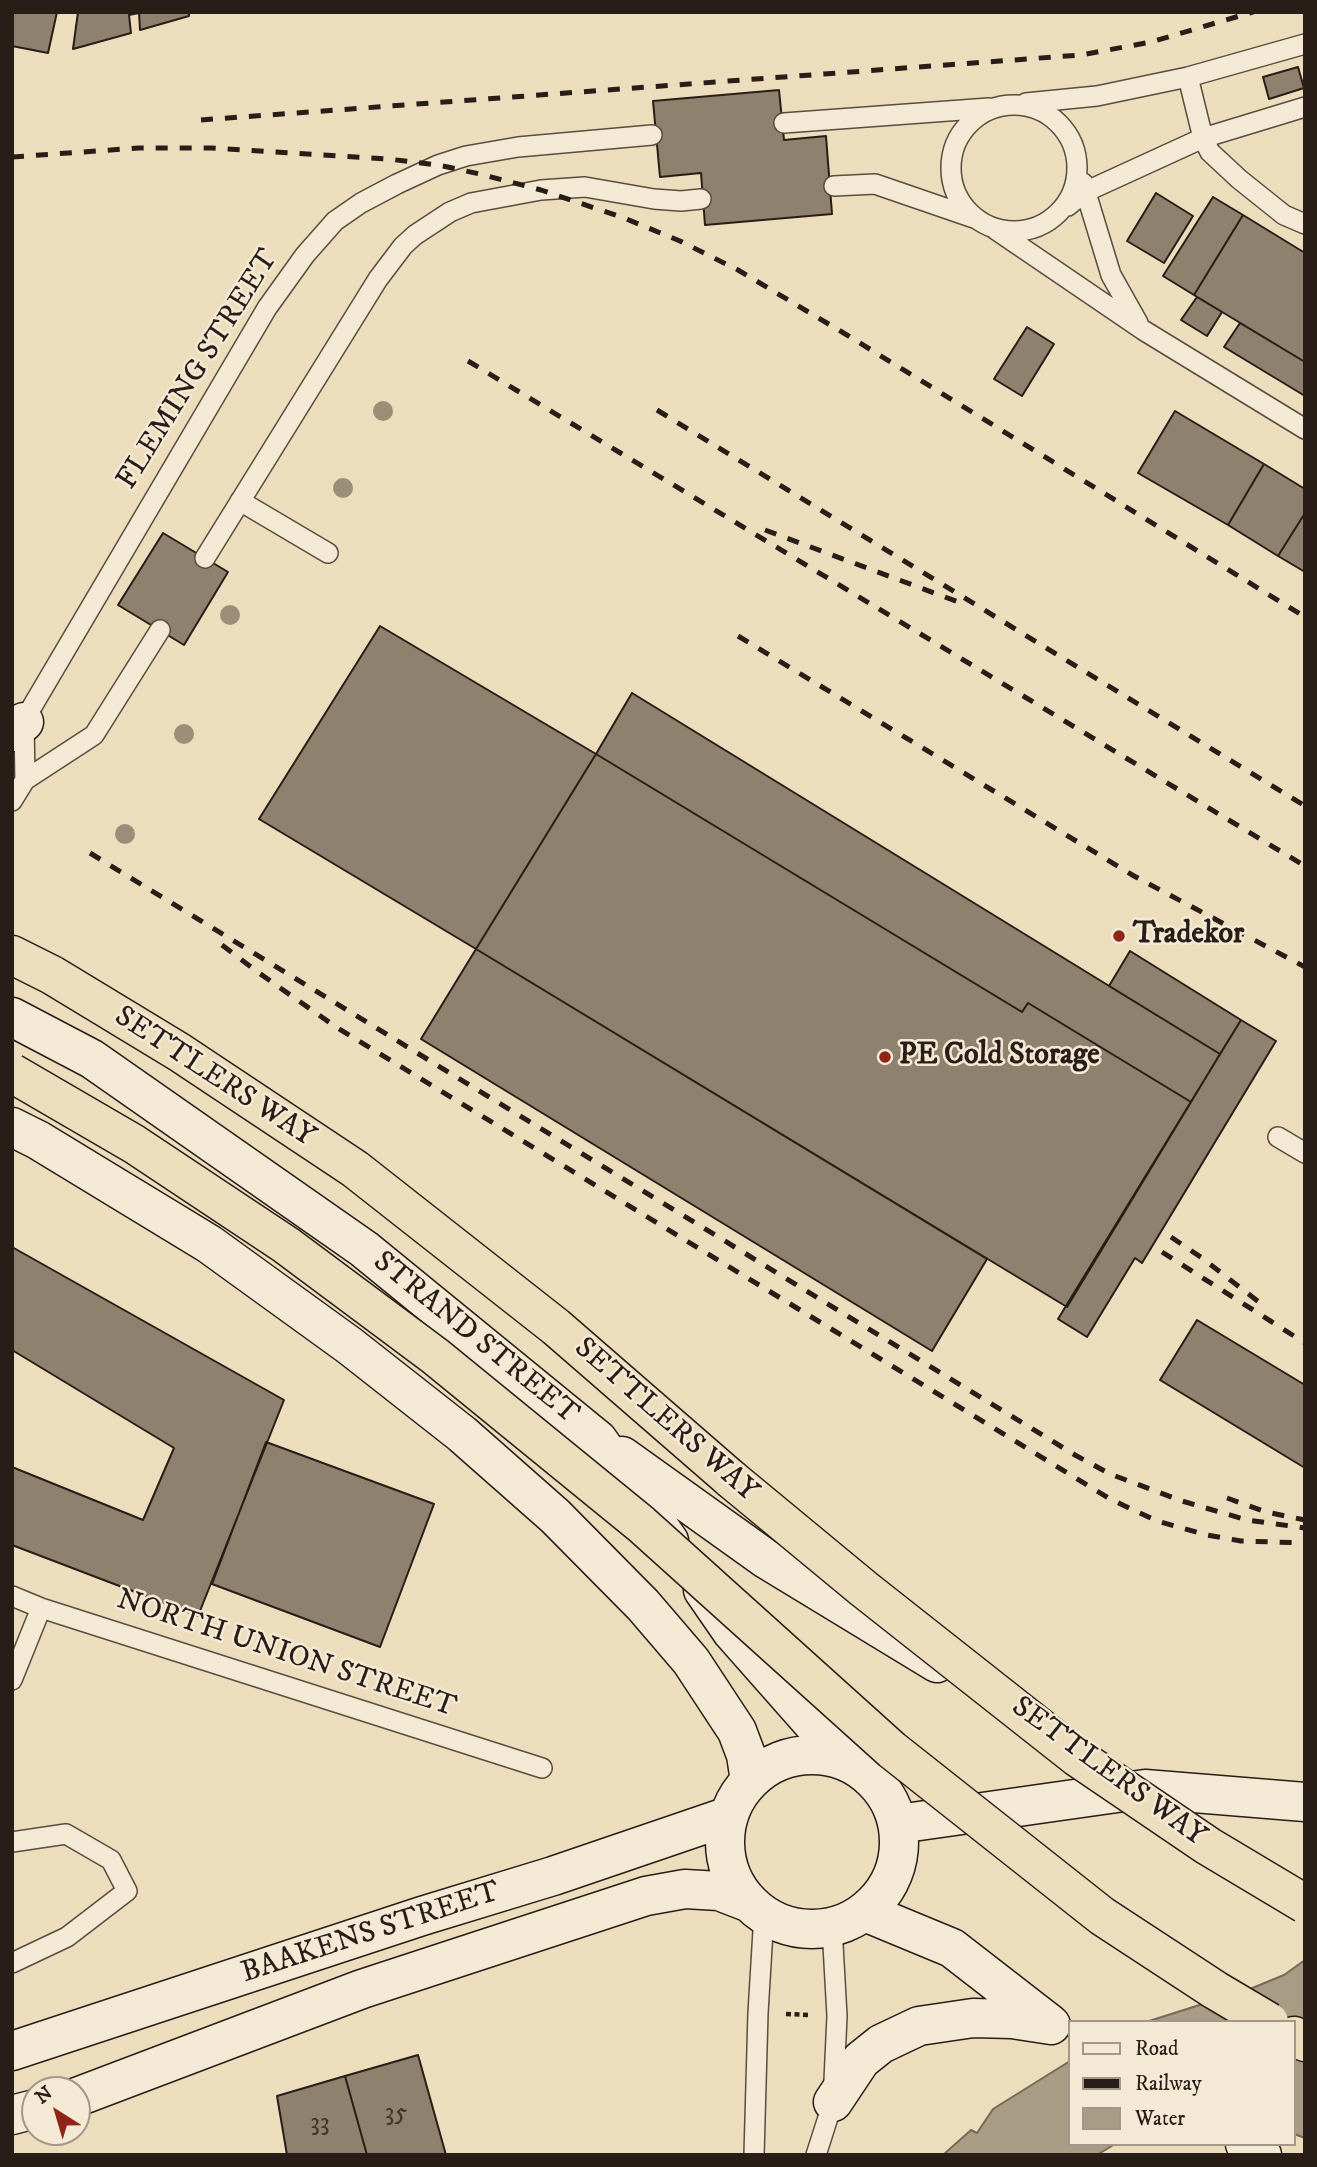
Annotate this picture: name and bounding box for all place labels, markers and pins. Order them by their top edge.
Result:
place label: Tradekor [1133,918,1244,954]
marker: Tradekor [1111,928,1127,944]
place label: PE Cold Storage [899,1039,1100,1075]
marker: PE Cold Storage [877,1049,893,1065]

